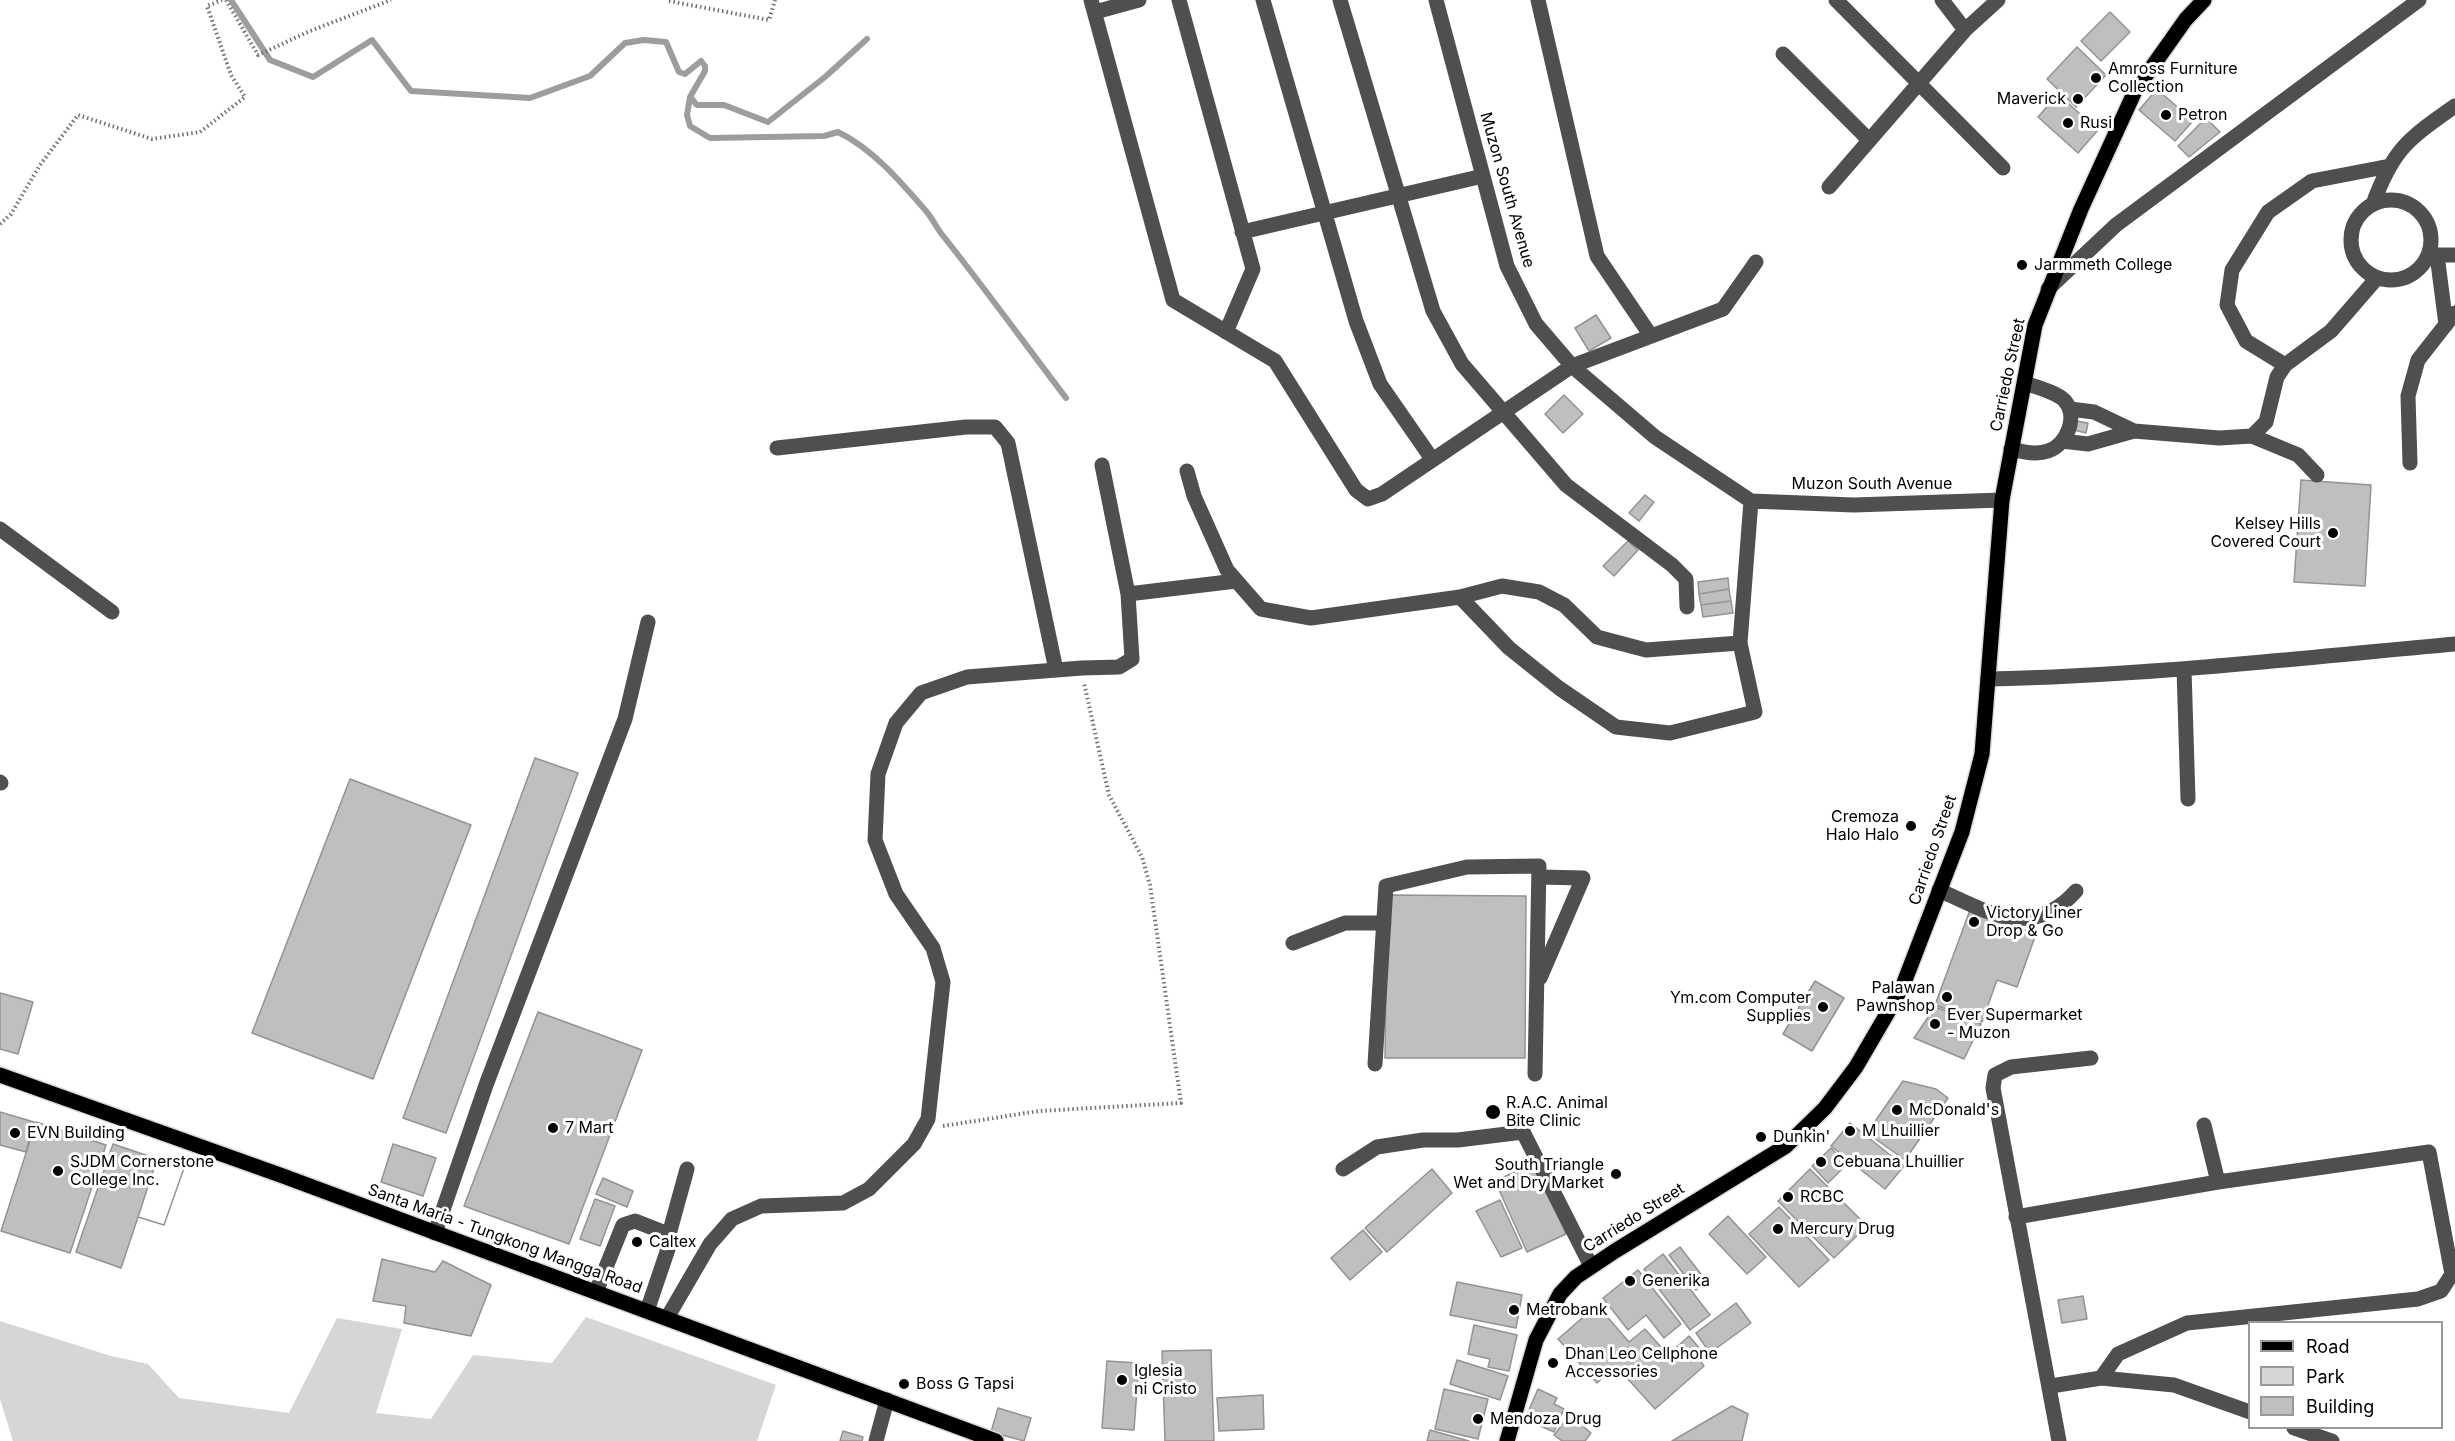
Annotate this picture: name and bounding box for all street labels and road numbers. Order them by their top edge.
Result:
street label: Muzon South Avenue [1476,110,1538,270]
street label: Carriedo Street [1987,317,2029,433]
street label: Muzon South Avenue [1792,474,1952,494]
street label: Carriedo Street [1905,792,1961,908]
street label: Carriedo Street [1580,1179,1688,1257]
street label: Santa Maria - Tungkong Mangga Road [365,1180,645,1298]

